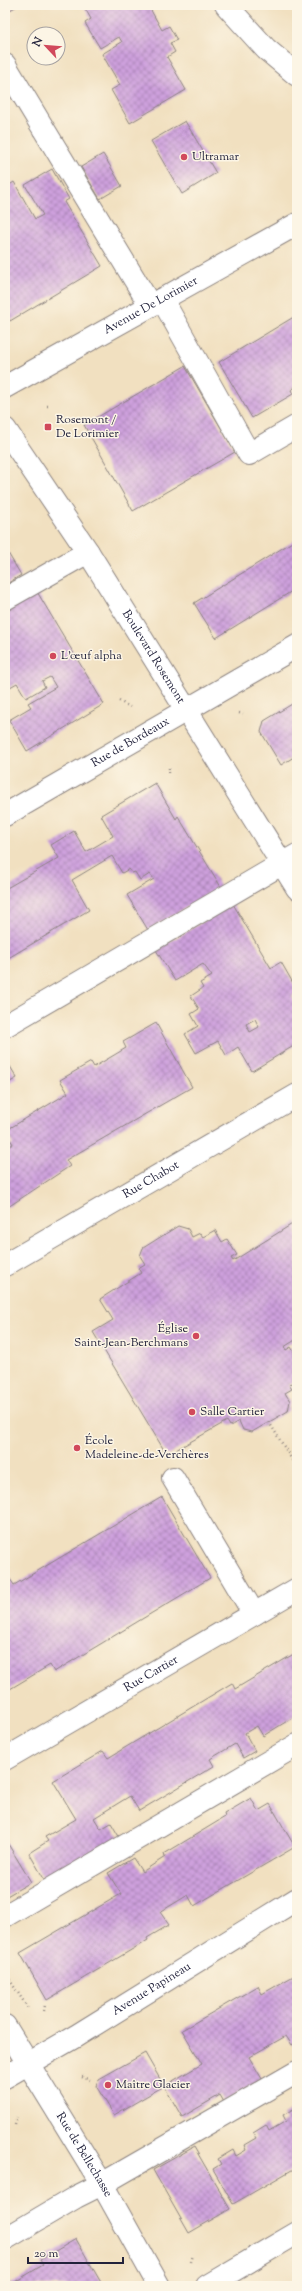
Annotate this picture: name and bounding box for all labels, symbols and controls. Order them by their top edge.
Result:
north arrow [26,26,66,66]
text: N [28,34,47,50]
place label: Ultramar [192,148,239,166]
marker: Ultramar [179,152,189,162]
street label: Avenue De Lorimier [100,272,202,339]
place label: Rosemont / De Lorimier [56,411,119,443]
marker: Rosemont / De Lorimier [43,422,53,432]
street label: Boulevard Rosemont [117,606,189,708]
place label: L’œuf alpha [61,647,122,665]
marker: L’œuf alpha [48,651,58,661]
street label: Rue de Bordeaux [88,712,173,772]
street label: Rue Chabot [119,1156,183,1204]
place label: Église Saint-Jean-Berchmans [74,1320,188,1352]
marker: Église Saint-Jean-Berchmans [191,1331,201,1341]
place label: Salle Cartier [200,1403,265,1421]
marker: Salle Cartier [187,1407,197,1417]
place label: École Madeleine-de-Verchères [85,1432,209,1464]
marker: École Madeleine-de-Verchères [72,1443,82,1453]
street label: Rue Cartier [120,1651,182,1697]
street label: Avenue Papineau [109,1958,195,2020]
place label: Maître Glacier [116,2076,191,2094]
marker: Maître Glacier [103,2080,113,2090]
street label: Rue de Bellechasse [51,2109,117,2201]
scale bar [28,2239,123,2265]
text: 20 m [34,2245,59,2263]

